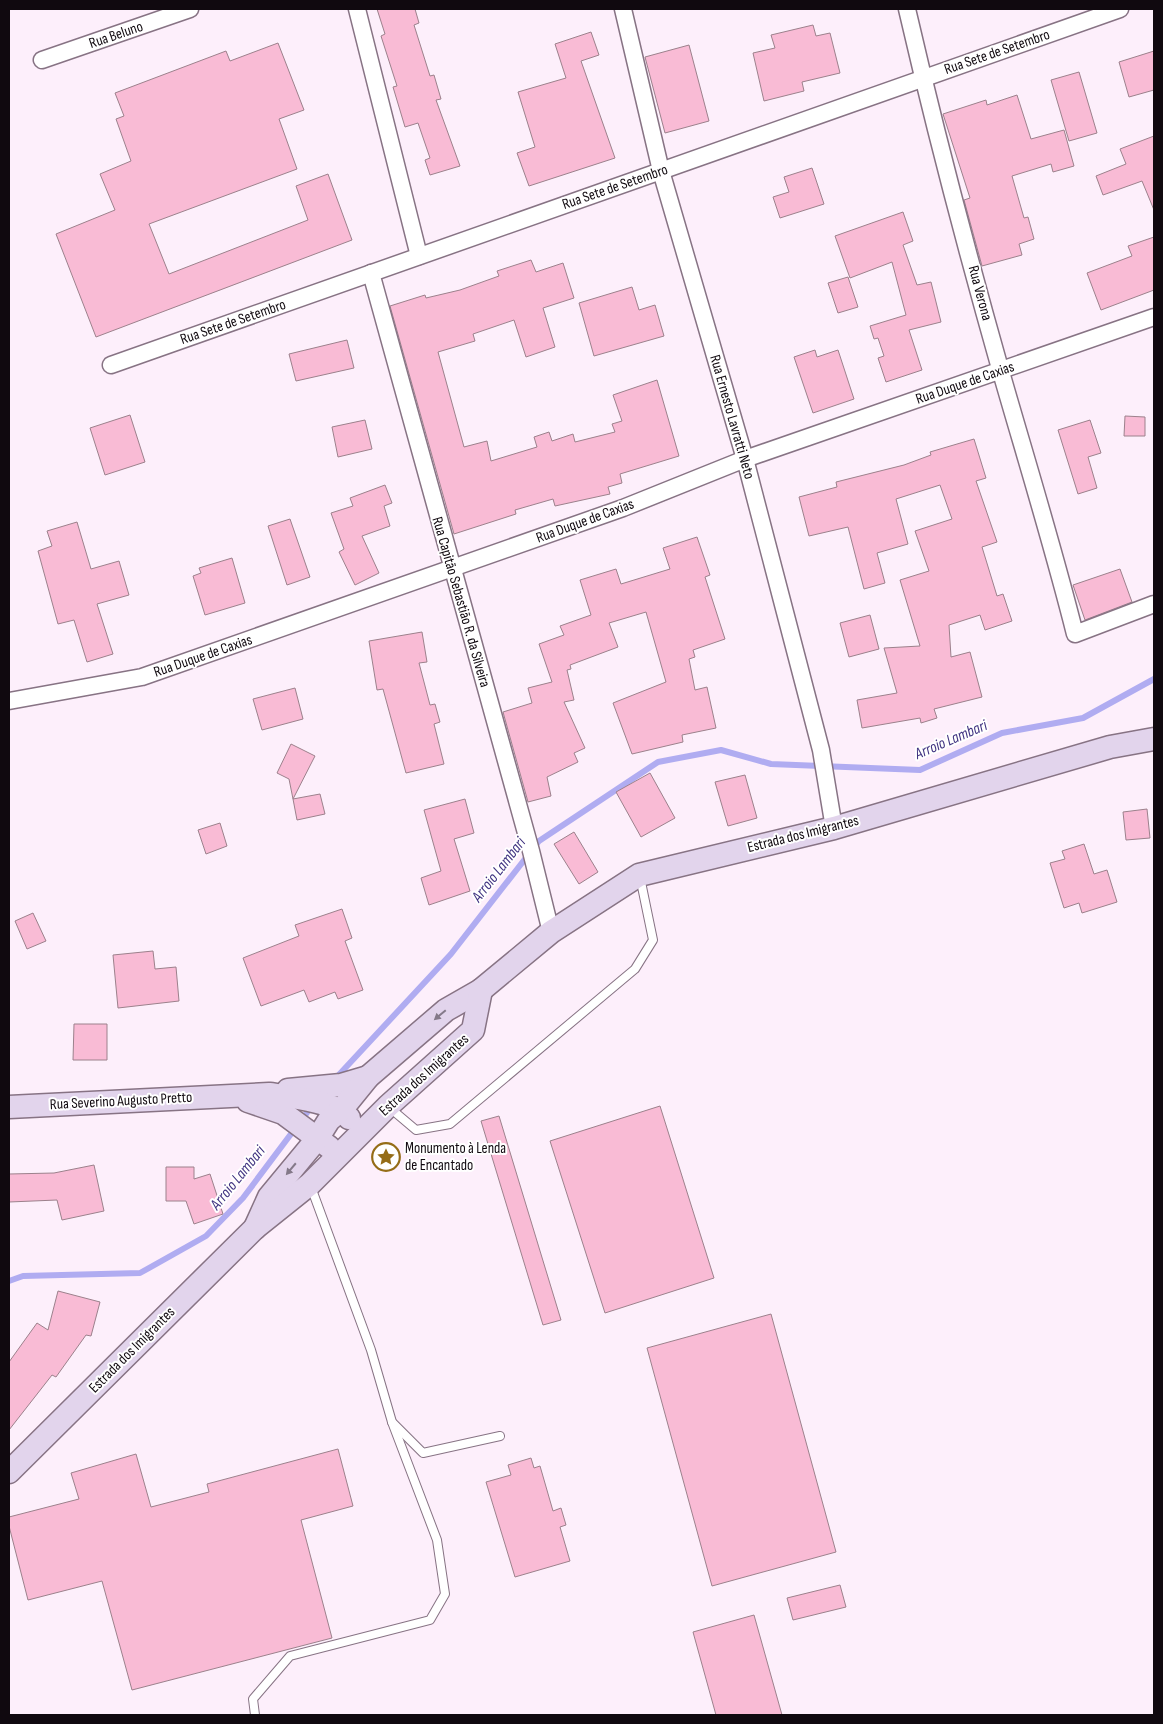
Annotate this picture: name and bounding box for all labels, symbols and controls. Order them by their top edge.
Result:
street label: Rua Beluno [87,17,145,53]
street label: Rua Sete de Setembro [942,25,1052,79]
street label: Rua Sete de Setembro [560,160,670,214]
street label: Rua Verona [964,263,997,323]
street label: Rua Sete de Setembro [178,295,288,349]
street label: Rua Ernesto Lavratti Neto [705,353,759,481]
street label: Rua Duque de Caxias [913,357,1017,409]
street label: Rua Duque de Caxias [533,494,637,548]
street label: Rua Capitão Sebastião R. da Silveira [428,515,495,690]
street label: Rua Duque de Caxias [151,630,255,682]
water label: Arroio Lambari [911,716,991,764]
street label: Estrada dos Imigrantes [745,811,861,857]
water label: Arroio Lambari [467,833,531,907]
one-way arrow [434,1009,446,1021]
street label: Estrada dos Imigrantes [375,1030,473,1120]
street label: Rua Severino Augusto Pretto [49,1088,193,1114]
place label: Monumento à Lenda de Encantado [405,1139,506,1175]
water label: Arroio Lambari [206,1141,270,1215]
place icon: Monumento à Lenda de Encantado [371,1142,401,1172]
one-way arrow [286,1163,297,1176]
street label: Estrada dos Imigrantes [85,1303,179,1397]

